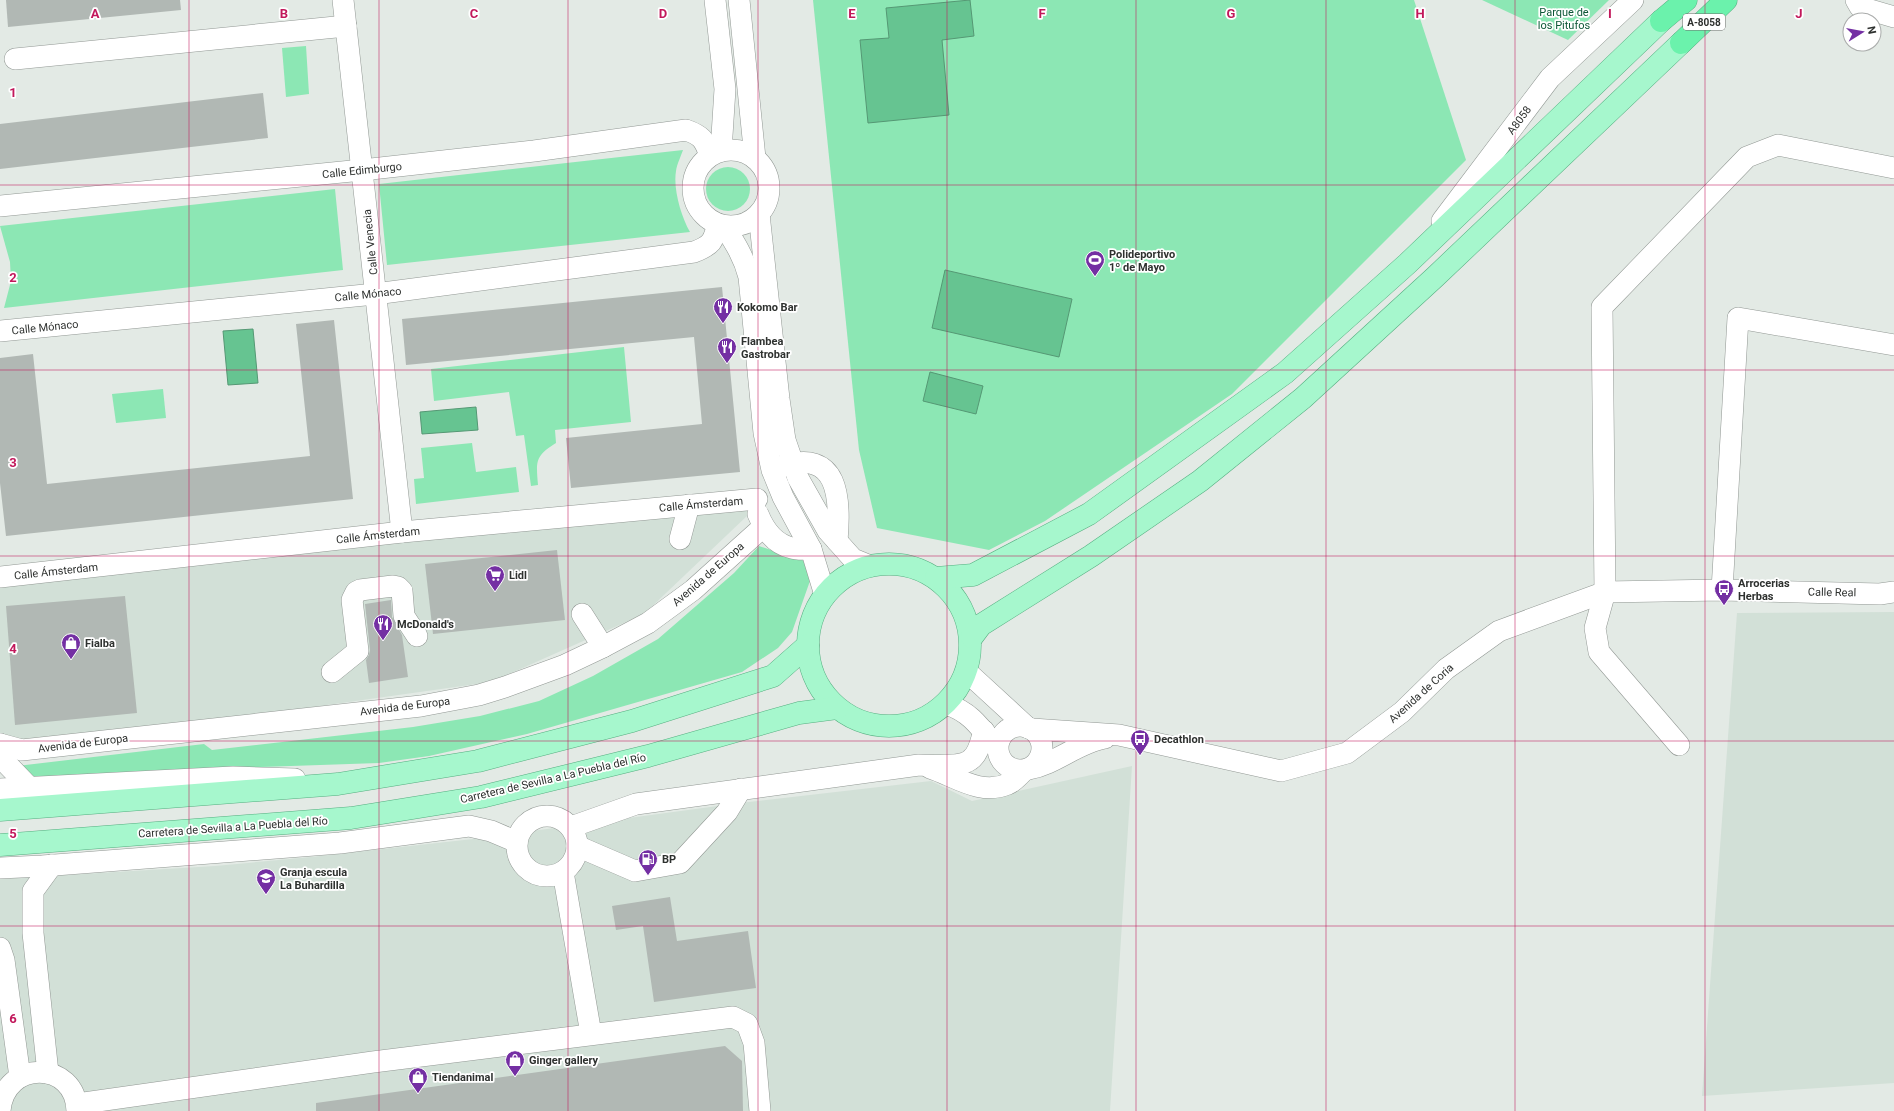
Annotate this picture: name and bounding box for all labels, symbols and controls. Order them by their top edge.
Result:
text: A [91,6,100,21]
text: B [280,6,288,21]
text: C [470,6,479,21]
text: D [659,6,667,21]
text: E [848,6,856,21]
text: F [1038,6,1046,21]
text: G [1227,6,1236,21]
text: H [1415,6,1425,21]
park label: Parque de los Pitufos [1538,6,1591,32]
text: I [1608,6,1612,21]
text: J [1795,6,1803,21]
north arrow [1842,12,1882,52]
road number: A-8058 [1683,14,1725,30]
text: N [1864,25,1878,35]
text: 1 [9,85,17,100]
street label: A8058 [1505,104,1534,137]
street label: Calle Edimburgo [322,160,403,181]
street label: Calle Venecia [361,208,380,275]
place label: Polideportivo 1º de Mayo [1109,248,1175,274]
sports icon: Polideportivo 1º de Mayo [1084,249,1106,277]
text: 2 [9,270,17,285]
street label: Calle Mónaco [334,285,402,304]
restaurant icon: Kokomo Bar [712,296,734,324]
place label: Kokomo Bar [737,301,798,314]
street label: Calle Mónaco [11,318,79,337]
place label: Flambea Gastrobar [741,335,790,361]
restaurant icon: Flambea Gastrobar [716,336,738,364]
text: 3 [9,455,17,470]
street label: Calle Ámsterdam [658,494,744,515]
street label: Calle Ámsterdam [335,525,421,546]
street label: Avenida de Europa [670,540,747,609]
street label: Calle Ámsterdam [13,561,99,582]
supermarket icon: Lidl [484,564,506,592]
place label: Lidl [509,569,527,582]
place label: Arrocerias Herbas [1738,577,1790,603]
bus stop icon: Arrocerias Herbas [1713,578,1735,606]
street label: Calle Real [1808,586,1856,599]
restaurant icon: McDonald's [372,613,394,641]
place label: McDonald's [397,618,454,631]
shop icon: Fialba [60,632,82,660]
place label: Fialba [85,637,115,650]
text: 4 [9,641,17,656]
street label: Avenida de Coria [1386,661,1456,726]
street label: Avenida de Europa [359,695,451,718]
bus stop icon: Decathlon [1129,728,1151,756]
street label: Avenida de Europa [37,732,129,755]
place label: Decathlon [1154,733,1204,746]
street label: Carretera de Sevilla a La Puebla del Río [459,751,647,806]
street label: Carretera de Sevilla a La Puebla del Río [138,814,328,841]
text: 5 [9,826,17,841]
fuel station icon: BP [637,848,659,876]
place label: BP [662,853,676,866]
place label: Granja escula La Buhardilla [280,866,347,892]
school or university icon: Granja escula La Buhardilla [255,867,277,895]
text: 6 [9,1011,17,1026]
shop icon: Ginger gallery [504,1049,526,1077]
place label: Ginger gallery [529,1054,599,1067]
shop icon: Tiendanimal [407,1066,429,1094]
place label: Tiendanimal [432,1071,493,1084]

